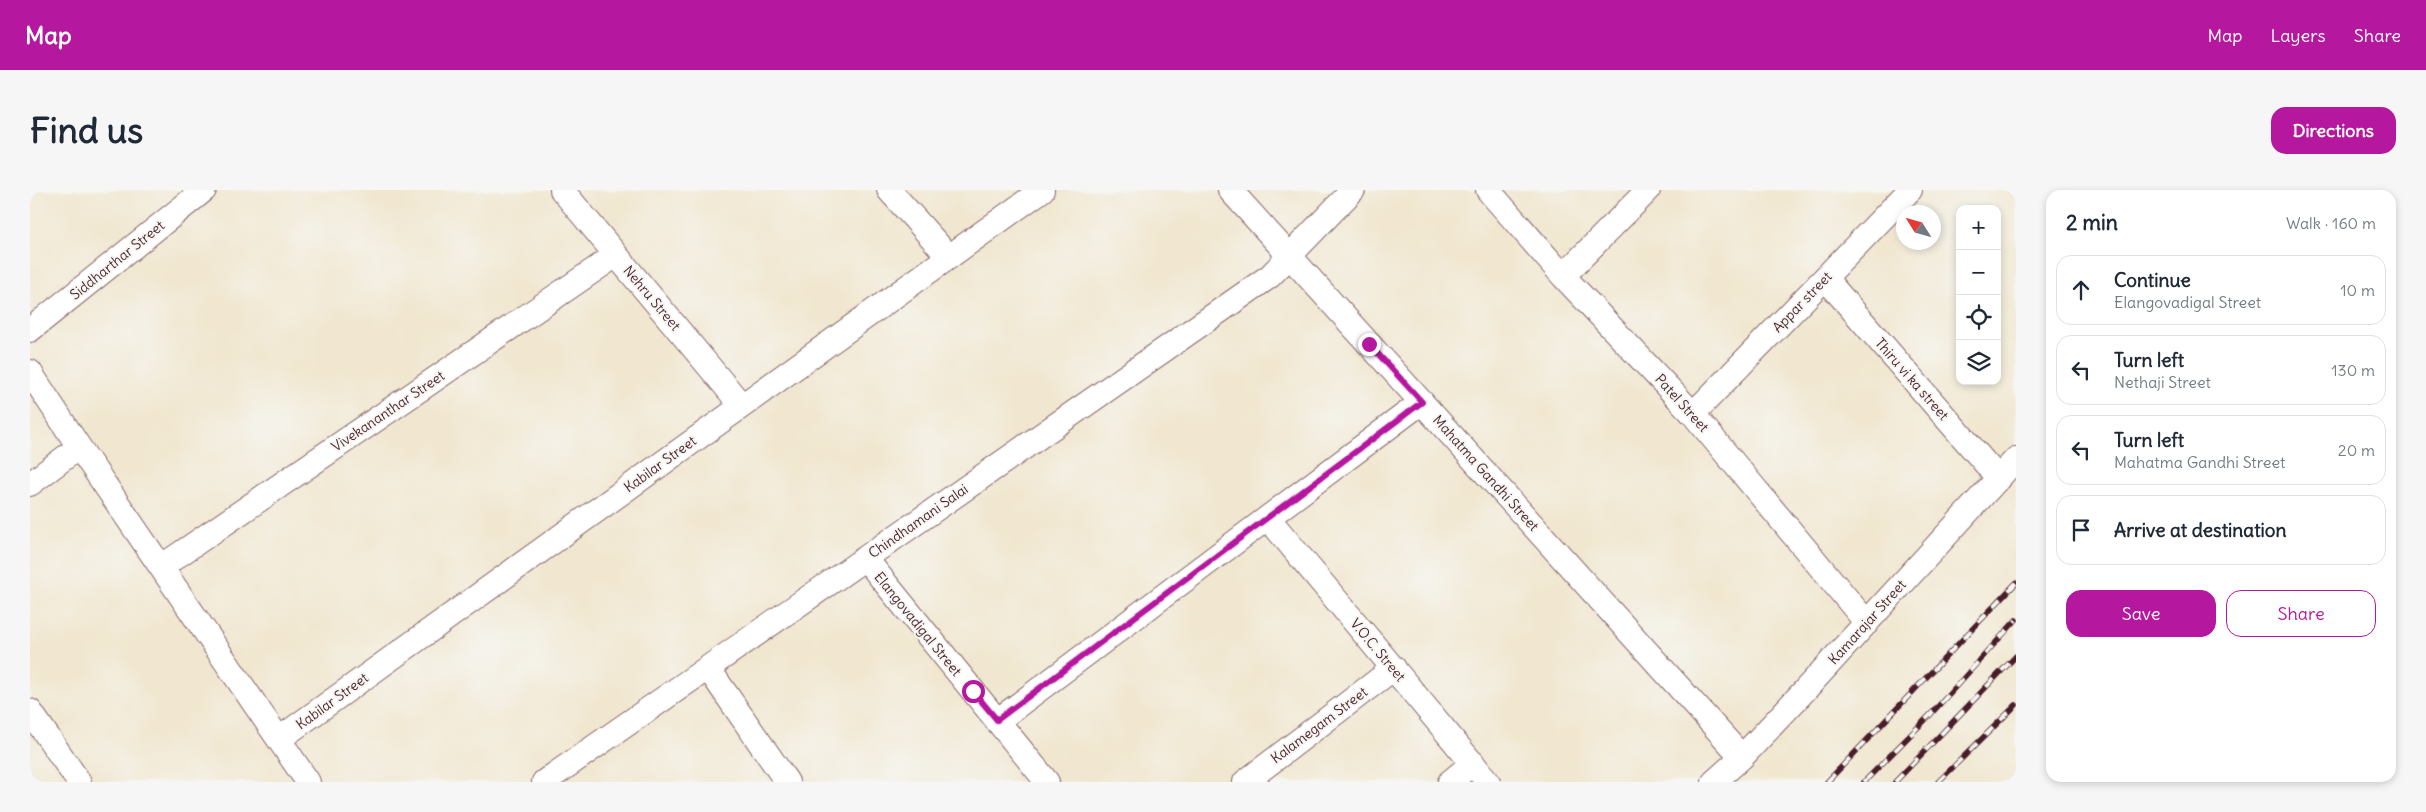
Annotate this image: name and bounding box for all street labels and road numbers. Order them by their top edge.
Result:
street label: Siddharthar Street [66,216,168,304]
street label: Nehru Street [619,262,685,335]
street label: Appar street [1768,267,1836,336]
street label: Thiru vi ka street [1871,334,1953,424]
street label: Vivekananthar Street [328,366,448,456]
street label: Patel Street [1651,370,1713,436]
street label: Mahatma Gandhi Street [1429,411,1543,535]
street label: Kabilar Street [620,432,700,496]
street label: Chindhamani Salai [865,480,971,562]
street label: Elangovadigal Street [870,568,966,680]
street label: Kamarajar Street [1824,576,1910,668]
street label: V.O.C. Street [1346,615,1410,685]
street label: Kabilar Street [292,669,372,733]
street label: Kalamegam Street [1267,683,1371,767]

